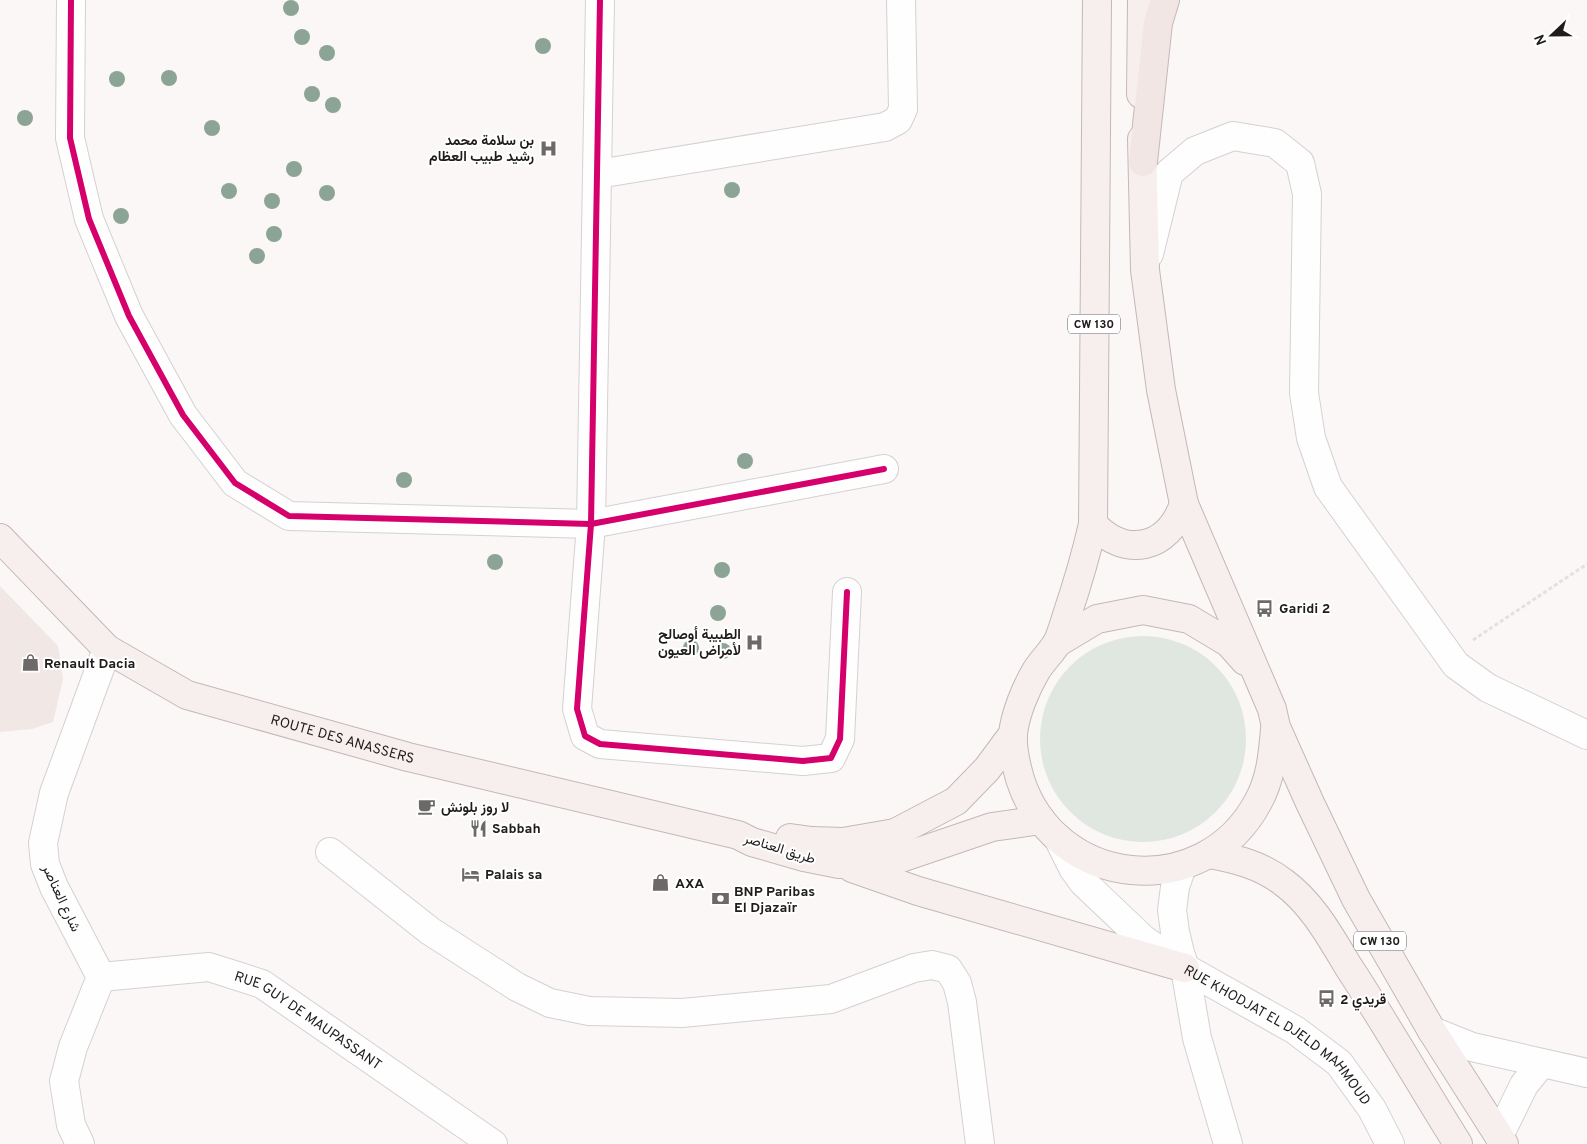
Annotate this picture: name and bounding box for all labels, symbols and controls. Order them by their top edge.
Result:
north arrow [1527,10,1577,60]
text: N [1532,31,1551,47]
place label: بن سلامة محمد رشيد طبيب العظام [429,133,534,166]
hospital icon: بن سلامة محمد رشيد طبيب العظام [538,138,558,158]
road number: CW 130 [1068,314,1120,334]
bus stop icon: Garidi 2 [1255,598,1275,618]
place label: Garidi 2 [1279,601,1330,618]
place label: الطبيبة أوصالح لأمراض العيون [658,626,741,660]
hospital icon: الطبيبة أوصالح لأمراض العيون [745,632,765,652]
shop icon: Renault Dacia [20,653,40,673]
place label: Renault Dacia [44,656,135,673]
street label: ROUTE DES ANASSERS [268,712,416,768]
cafe icon: لا روز بلونش [417,797,437,817]
place label: لا روز بلونش [441,800,509,817]
restaurant icon: Sabbah [468,818,488,838]
place label: Sabbah [492,821,541,838]
street label: طريق العناصر [741,830,817,868]
street label: شارع العناصر [36,861,84,935]
hotel icon: Palais sa [461,864,481,884]
place label: Palais sa [485,867,542,884]
shop icon: AXA [651,873,671,893]
place label: AXA [675,876,704,893]
place label: BNP Paribas El Djazaïr [734,884,815,917]
bank icon: BNP Paribas El Djazaïr [710,889,730,909]
road number: CW 130 [1354,931,1406,950]
street label: RUE KHODJAT EL DJELD MAHMOUD [1180,962,1373,1109]
street label: RUE GUY DE MAUPASSANT [232,969,384,1074]
bus stop icon: قريدي 2 [1316,989,1336,1009]
place label: قريدي 2 [1340,992,1386,1011]

